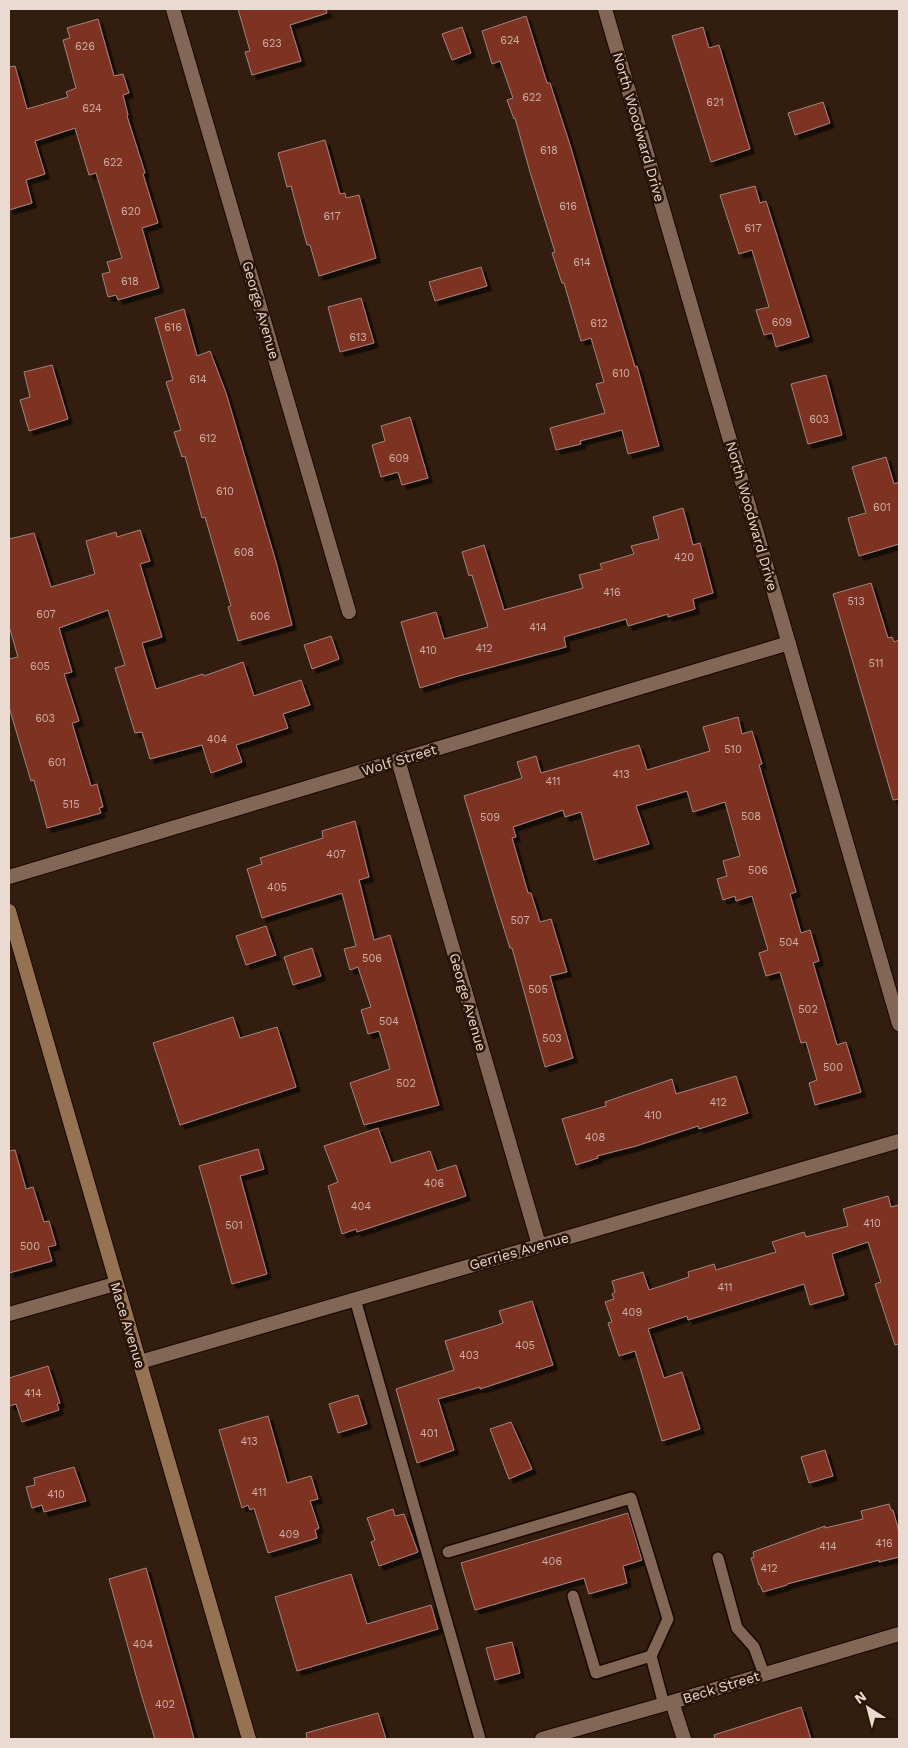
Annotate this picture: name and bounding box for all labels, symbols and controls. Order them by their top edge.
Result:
house number: 624 [500,34,520,47]
house number: 623 [262,37,282,50]
house number: 626 [75,40,95,53]
street label: North Woodward Drive [610,50,668,204]
house number: 622 [522,91,542,104]
house number: 621 [706,96,724,109]
house number: 624 [82,102,102,115]
house number: 618 [540,144,558,157]
house number: 622 [103,156,123,169]
house number: 616 [559,200,577,213]
house number: 620 [121,205,141,218]
house number: 617 [323,210,341,223]
house number: 617 [744,222,762,235]
house number: 614 [573,256,591,269]
street label: George Avenue [239,259,283,361]
house number: 618 [121,275,139,288]
house number: 609 [772,316,792,329]
house number: 612 [590,317,608,330]
house number: 616 [164,321,182,334]
house number: 613 [349,331,367,344]
house number: 610 [612,367,630,380]
house number: 614 [189,373,207,386]
house number: 603 [809,413,829,426]
house number: 612 [199,432,217,445]
street label: North Woodward Drive [723,439,781,593]
house number: 609 [389,452,409,465]
house number: 610 [216,485,234,498]
house number: 601 [873,501,891,514]
house number: 608 [234,546,254,559]
house number: 420 [674,551,694,564]
house number: 416 [603,586,621,599]
house number: 513 [847,595,865,608]
house number: 607 [36,608,56,621]
house number: 606 [250,610,270,623]
house number: 414 [529,621,547,634]
house number: 412 [475,642,493,655]
house number: 410 [419,644,437,657]
house number: 511 [869,657,883,670]
house number: 605 [30,660,50,673]
house number: 603 [35,712,55,725]
house number: 404 [207,733,227,746]
street label: Wolf Street [360,741,439,779]
house number: 510 [724,743,742,756]
house number: 601 [48,756,66,769]
house number: 413 [612,768,630,781]
house number: 411 [545,775,561,788]
house number: 515 [62,798,80,811]
house number: 508 [741,810,761,823]
house number: 509 [480,811,500,824]
house number: 407 [326,848,346,861]
house number: 506 [748,864,768,877]
house number: 405 [267,881,287,894]
house number: 507 [510,914,530,927]
house number: 504 [779,936,799,949]
street label: George Avenue [446,951,490,1053]
house number: 506 [362,952,382,965]
house number: 505 [528,983,548,996]
house number: 502 [798,1003,818,1016]
house number: 504 [379,1015,399,1028]
house number: 503 [542,1032,562,1045]
house number: 500 [823,1061,843,1074]
house number: 502 [396,1077,416,1090]
house number: 412 [709,1096,727,1109]
house number: 410 [644,1109,662,1122]
house number: 408 [585,1131,605,1144]
house number: 406 [424,1177,444,1190]
house number: 404 [351,1200,371,1213]
house number: 410 [863,1217,881,1230]
house number: 501 [225,1219,243,1232]
street label: Gerries Avenue [468,1229,570,1273]
house number: 500 [20,1240,40,1253]
street label: Mace Avenue [107,1280,149,1370]
house number: 411 [717,1281,733,1294]
house number: 409 [622,1306,642,1319]
house number: 405 [515,1339,535,1352]
house number: 403 [459,1349,479,1362]
house number: 414 [24,1387,42,1400]
house number: 401 [420,1427,438,1440]
house number: 413 [240,1435,258,1448]
house number: 411 [251,1486,267,1499]
house number: 410 [47,1488,65,1501]
house number: 409 [279,1528,299,1541]
house number: 416 [875,1537,893,1550]
house number: 414 [819,1540,837,1553]
house number: 406 [542,1555,562,1568]
house number: 412 [760,1562,778,1575]
house number: 404 [133,1638,153,1651]
street label: Beck Street [681,1668,762,1706]
north arrow [843,1683,893,1733]
text: N [851,1688,869,1707]
house number: 402 [155,1698,175,1711]

